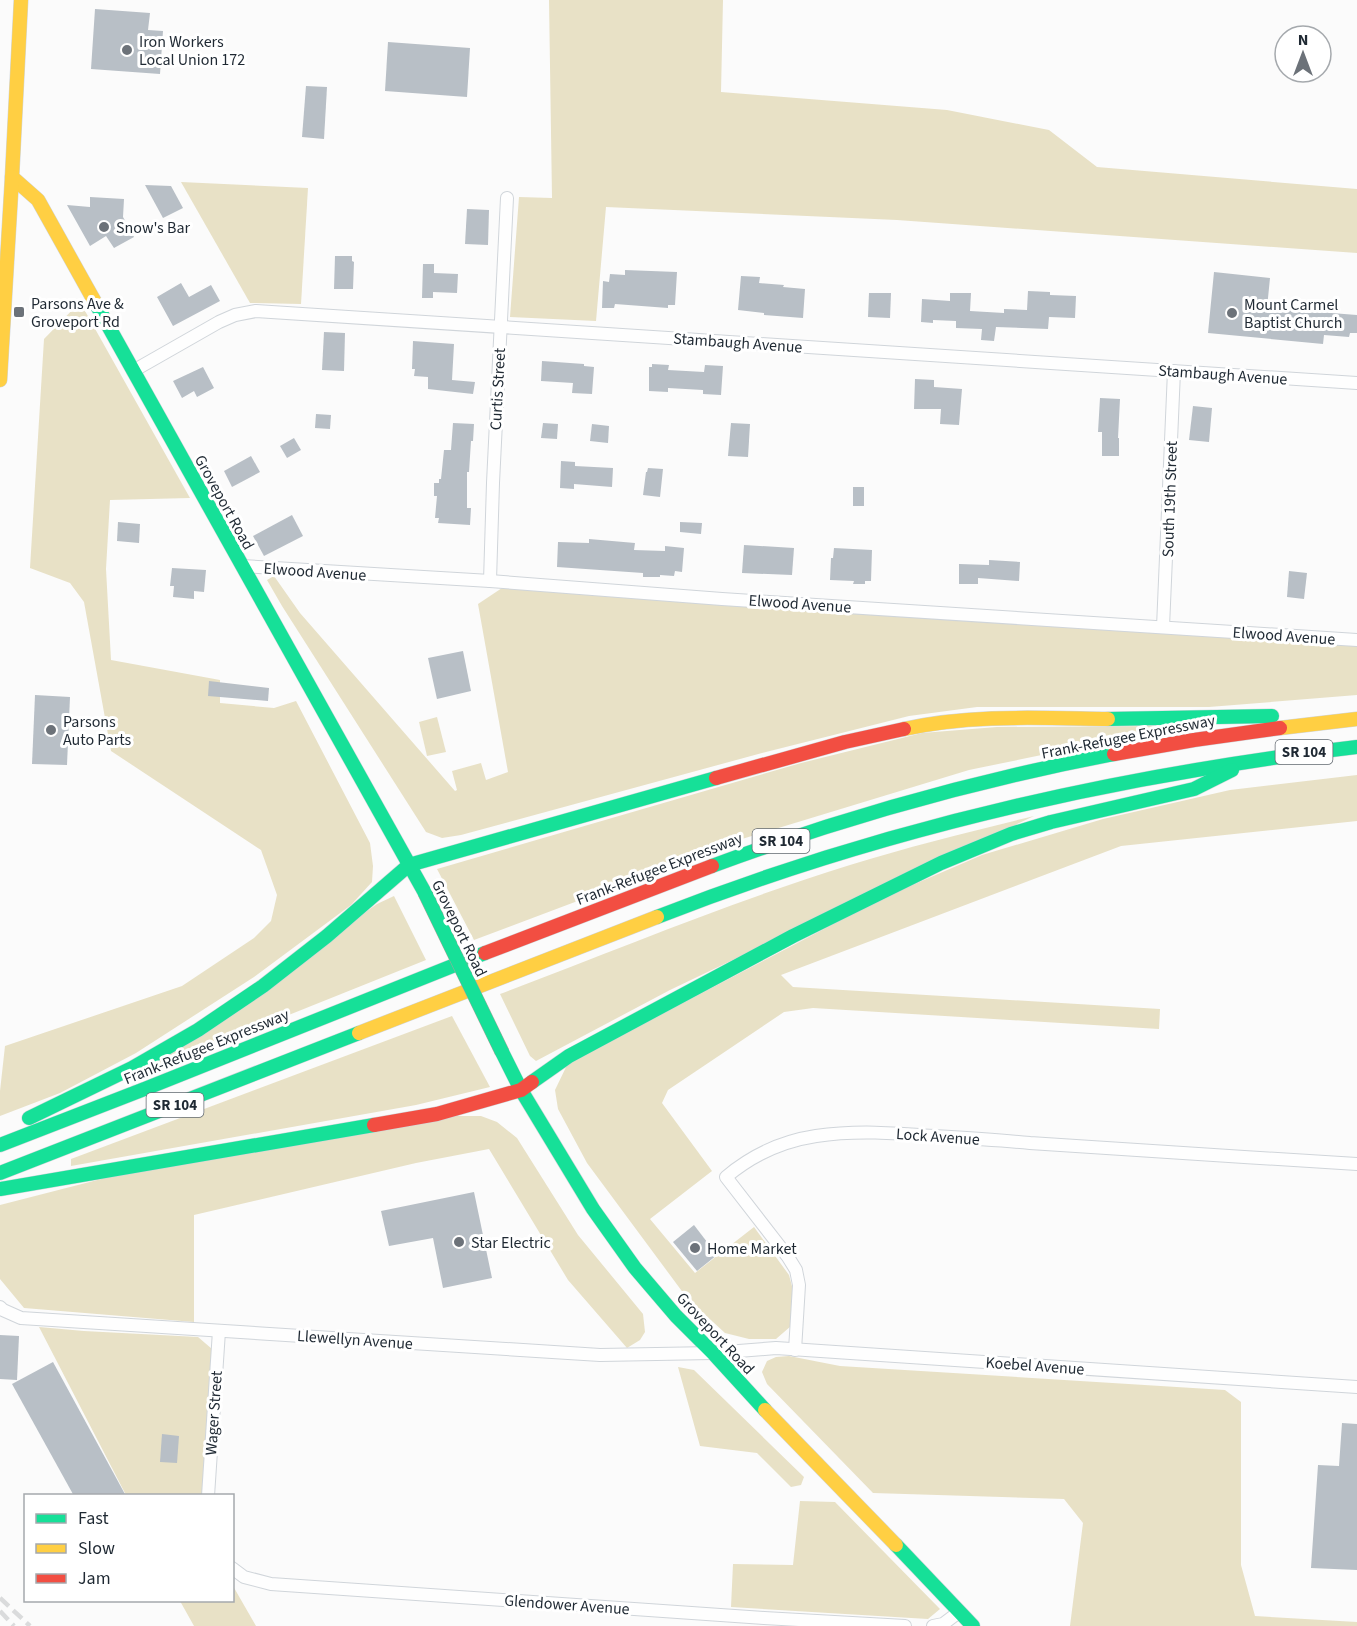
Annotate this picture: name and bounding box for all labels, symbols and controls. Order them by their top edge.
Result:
north arrow [1273,24,1333,84]
text: N [1298,29,1308,51]
place label: Iron Workers Local Union 172 [139,31,245,71]
marker: Iron Workers Local Union 172 [120,43,134,57]
place label: Snow's Bar [116,217,190,239]
marker: Snow's Bar [97,220,111,234]
place label: Parsons Ave & Groveport Rd [31,293,124,333]
place label: Mount Carmel Baptist Church [1244,294,1342,334]
marker: Parsons Ave & Groveport Rd [12,305,26,319]
marker: Mount Carmel Baptist Church [1225,306,1239,320]
street label: Stambaugh Avenue [673,328,803,358]
street label: Curtis Street [485,347,511,431]
street label: Stambaugh Avenue [1158,360,1288,390]
street label: South 19th Street [1157,440,1183,558]
street label: Groveport Road [189,451,259,554]
street label: Elwood Avenue [263,557,367,587]
street label: Elwood Avenue [748,589,852,619]
street label: Elwood Avenue [1232,621,1336,651]
street label: Frank-Refugee Expressway [1039,709,1217,765]
place label: Parsons Auto Parts [63,711,132,751]
marker: Parsons Auto Parts [44,723,58,737]
road number: SR 104 [1276,740,1332,764]
street label: Frank-Refugee Expressway [573,827,746,911]
road number: SR 104 [752,829,810,853]
street label: Groveport Road [426,876,492,981]
street label: Frank-Refugee Expressway [120,1003,293,1090]
road number: SR 104 [146,1093,204,1117]
street label: Lock Avenue [895,1123,981,1151]
place label: Star Electric [471,1232,551,1254]
marker: Star Electric [452,1235,466,1249]
place label: Home Market [707,1238,797,1260]
marker: Home Market [688,1241,702,1255]
street label: Groveport Road [671,1288,759,1380]
street label: Llewellyn Avenue [296,1325,414,1355]
street label: Koebel Avenue [985,1352,1085,1380]
street label: Wager Street [200,1369,228,1456]
legend [24,1494,234,1602]
text: Fast [78,1506,109,1531]
text: Slow [78,1536,115,1561]
text: Jam [78,1566,111,1591]
street label: Glendower Avenue [504,1590,630,1620]

